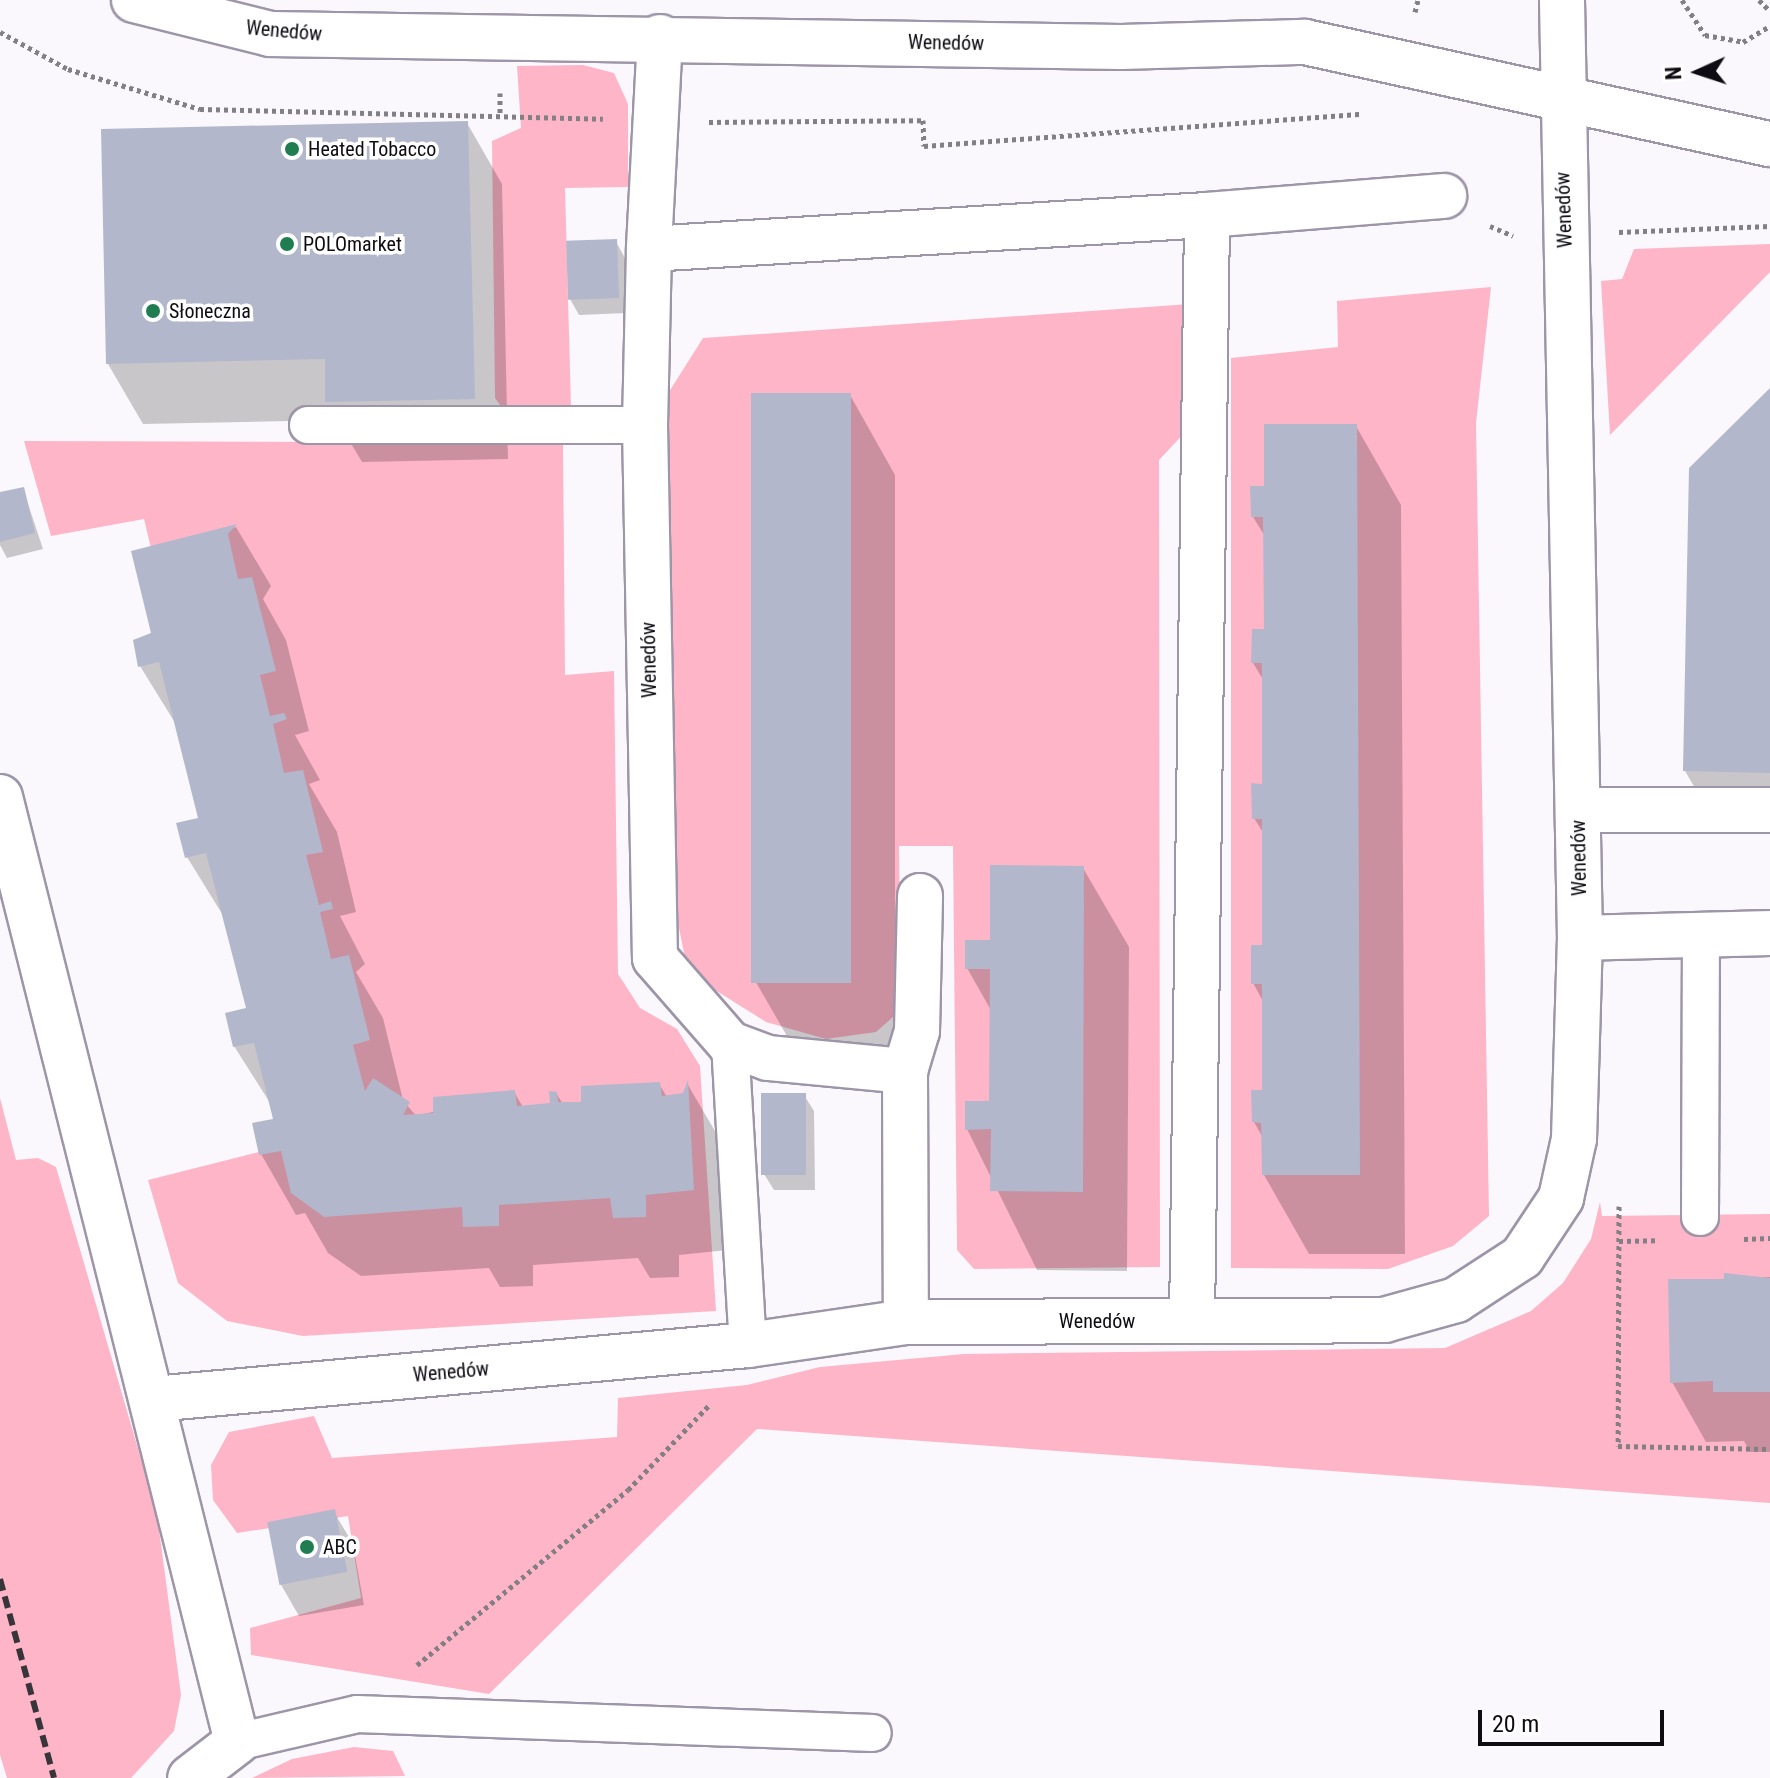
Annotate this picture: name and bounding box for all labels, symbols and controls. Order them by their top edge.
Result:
street label: Wenedów [245,16,323,46]
street label: Wenedów [908,30,984,56]
north arrow [1658,32,1738,112]
text: N [1661,66,1686,81]
place label: Heated Tobacco [308,137,437,161]
marker: Heated Tobacco [283,140,301,158]
street label: Wenedów [1551,171,1577,249]
place label: POLOmarket [303,232,402,256]
marker: POLOmarket [278,235,296,253]
place label: Słoneczna [169,299,251,323]
marker: Słoneczna [144,302,162,320]
street label: Wenedów [636,622,662,698]
street label: Wenedów [1566,820,1592,896]
street label: Wenedów [1059,1309,1135,1333]
street label: Wenedów [412,1357,490,1387]
place label: ABC [323,1535,357,1559]
marker: ABC [298,1538,316,1556]
scale bar [1482,1694,1668,1744]
text: 20 m [1492,1710,1539,1738]

